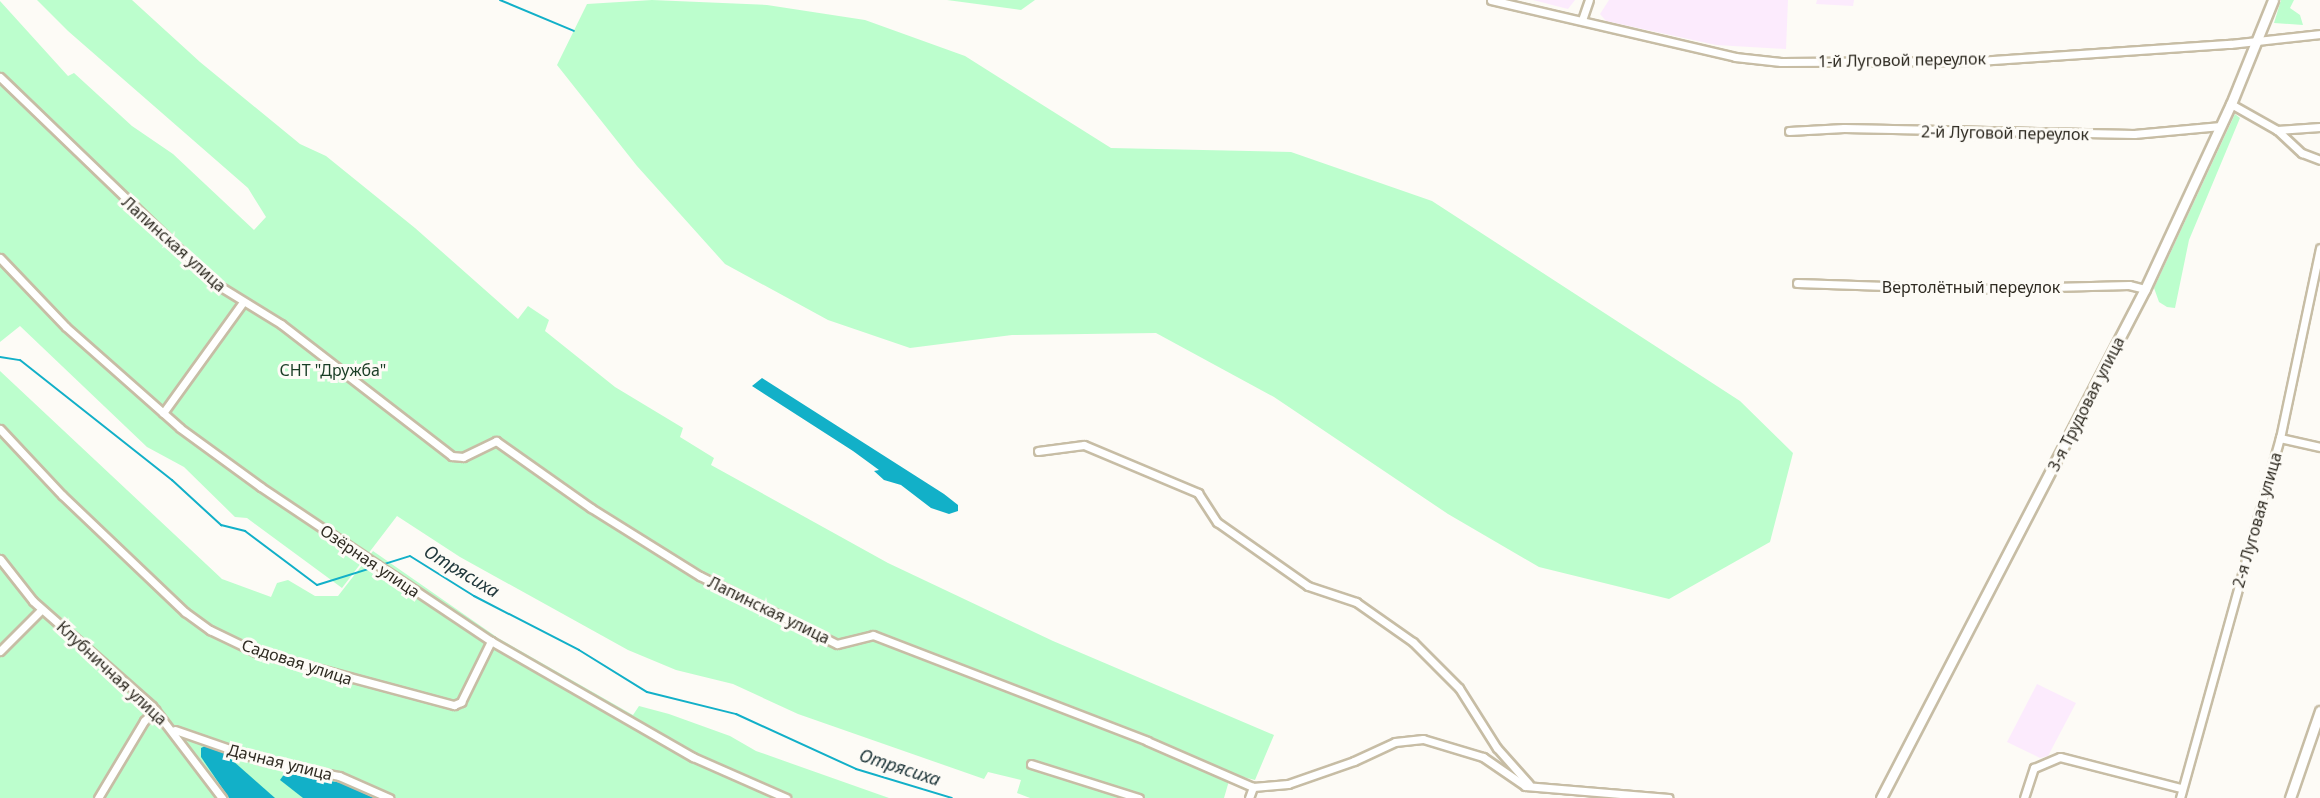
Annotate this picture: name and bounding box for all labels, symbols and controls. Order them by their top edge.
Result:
street label: 1-й Луговой переулок [1818,49,1986,71]
street label: 2-й Луговой переулок [1921,122,2089,144]
street label: Лапинская улица [118,192,230,296]
street label: Вертолётный переулок [1882,277,2060,297]
street label: 3-я Трудовая улица [2044,333,2128,475]
park label: СНТ "Дружба" [280,360,386,380]
street label: 2-я Луговая улица [2228,450,2286,590]
street label: Озёрная улица [317,521,423,601]
water label: Отрясиха [420,540,504,602]
street label: Лапинская улица [705,572,833,648]
street label: Клубничная улица [53,617,171,729]
street label: Садовая улица [239,635,355,689]
street label: Дачная улица [226,740,334,784]
water label: Отрясиха [857,744,943,790]

